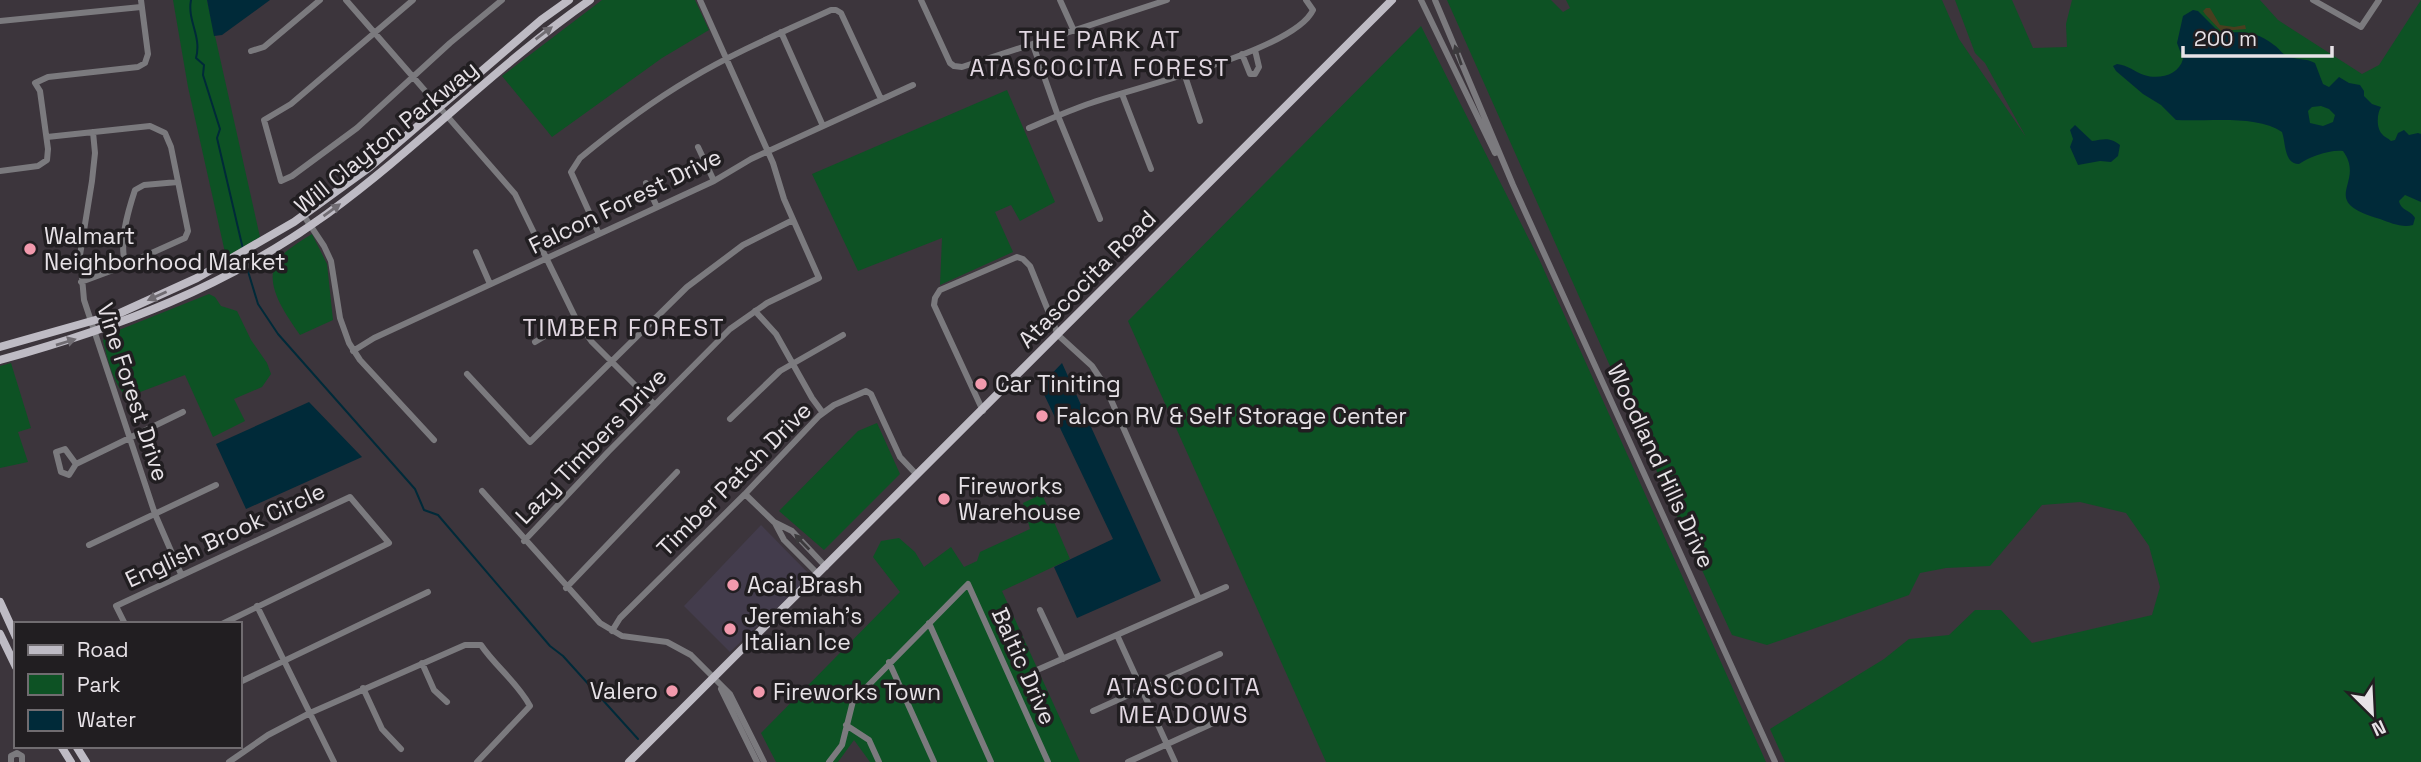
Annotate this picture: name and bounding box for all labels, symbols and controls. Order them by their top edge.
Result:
scale bar [2183,14,2332,58]
district label: THE PARK AT ATASCOCITA FOREST [970,24,1230,83]
text: 200 m [2194,25,2257,52]
one-way arrow [535,27,553,41]
one-way arrow [1452,44,1463,65]
street label: Will Clayton Parkway [288,54,484,220]
street label: Falcon Forest Drive [524,141,726,261]
one-way arrow [323,203,341,217]
street label: Atascocita Road [1012,204,1162,354]
place label: Walmart Neighborhood Market [44,221,286,277]
marker: Walmart Neighborhood Market [22,241,38,257]
one-way arrow [147,290,167,302]
street label: Vine Forest Drive [90,299,176,485]
district label: TIMBER FOREST [522,312,726,343]
one-way arrow [55,336,76,347]
street label: Woodland Hills Drive [1601,359,1721,573]
street label: Lazy Timbers Drive [509,362,673,530]
place label: Car Tiniting [995,369,1121,399]
marker: Car Tiniting [973,376,989,392]
street label: Timber Patch Drive [650,395,818,563]
place label: Falcon RV & Self Storage Center [1056,401,1407,431]
marker: Falcon RV & Self Storage Center [1034,408,1050,424]
place label: Fireworks Warehouse [958,471,1081,527]
street label: English Brook Circle [120,476,330,594]
marker: Fireworks Warehouse [936,491,952,507]
one-way arrow [794,534,810,550]
place label: Acai Brash [747,570,863,600]
marker: Acai Brash [725,577,741,593]
place label: Jeremiah's Italian Ice [744,601,862,657]
street label: Baltic Drive [985,603,1063,729]
marker: Jeremiah's Italian Ice [722,621,738,637]
legend [14,622,242,748]
text: Road [77,636,129,663]
text: Park [77,671,121,698]
district label: ATASCOCITA MEADOWS [1106,671,1262,730]
place label: Valero [590,676,658,706]
place label: Fireworks Town [773,677,941,707]
north arrow [2337,678,2407,748]
marker: Valero [664,683,680,699]
marker: Fireworks Town [751,684,767,700]
text: Water [77,706,136,733]
text: N [2368,714,2390,742]

